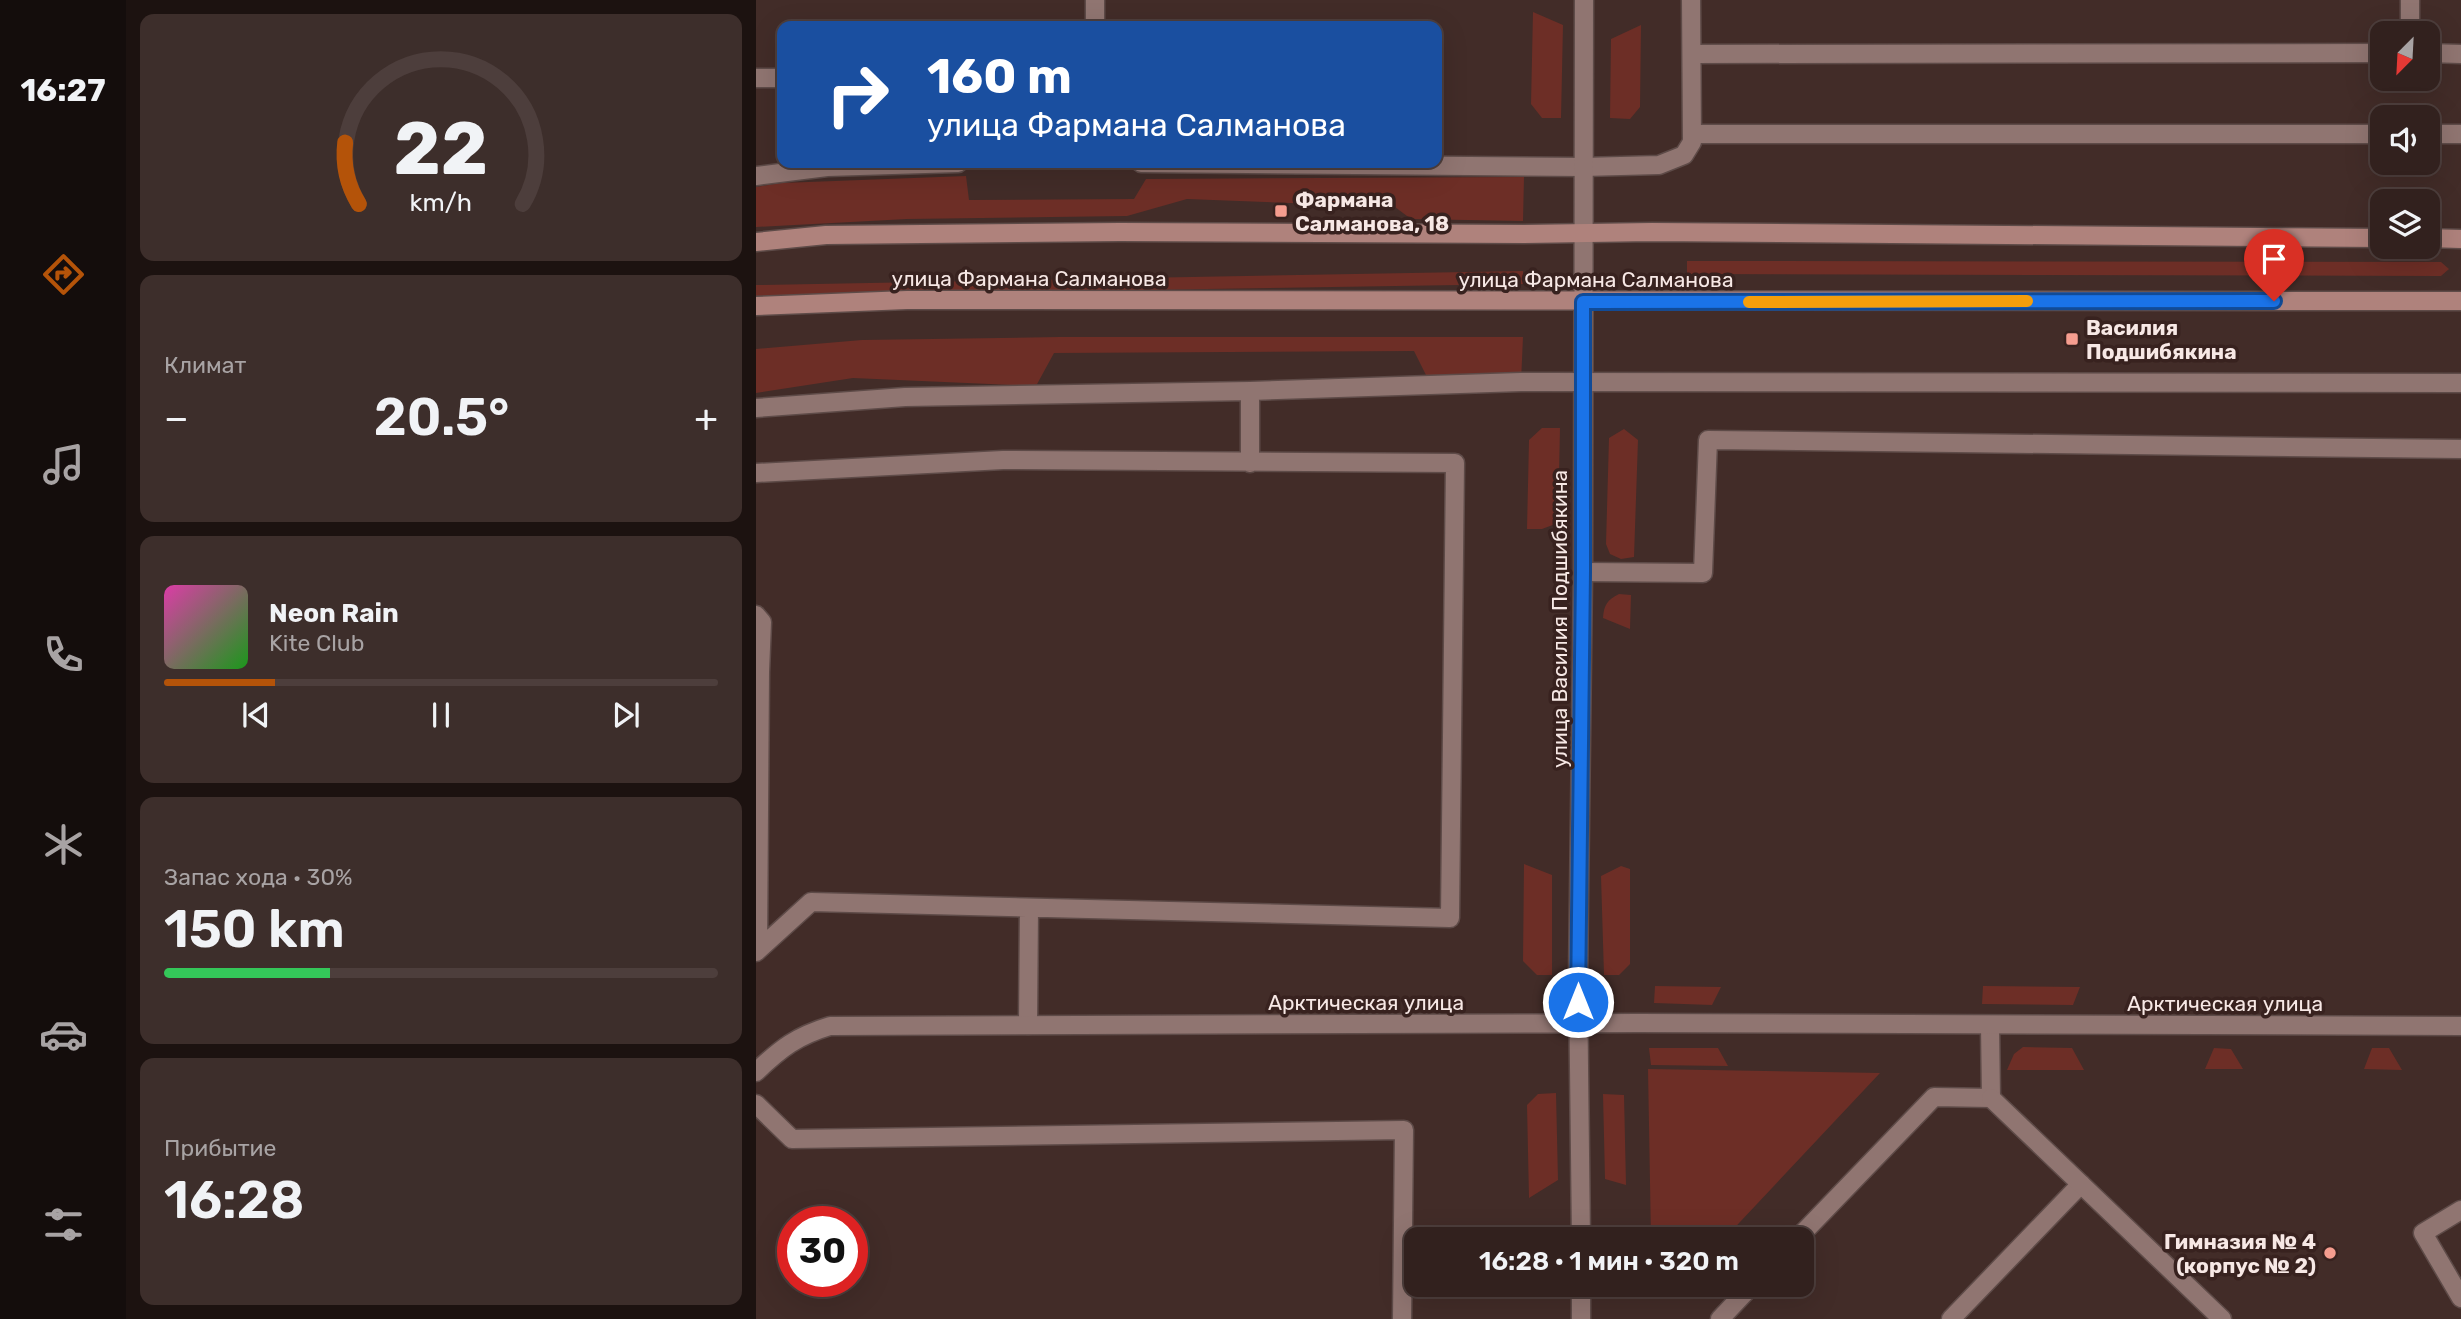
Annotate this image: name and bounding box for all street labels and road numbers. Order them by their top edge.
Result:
street label: улица Фармана Салманова [892,266,1166,291]
street label: улица Фармана Салманова [1459,267,1733,292]
street label: улица Василия Подшибякина [1547,470,1572,768]
street label: Арктическая улица [1268,990,1464,1015]
street label: Арктическая улица [2127,991,2323,1016]

